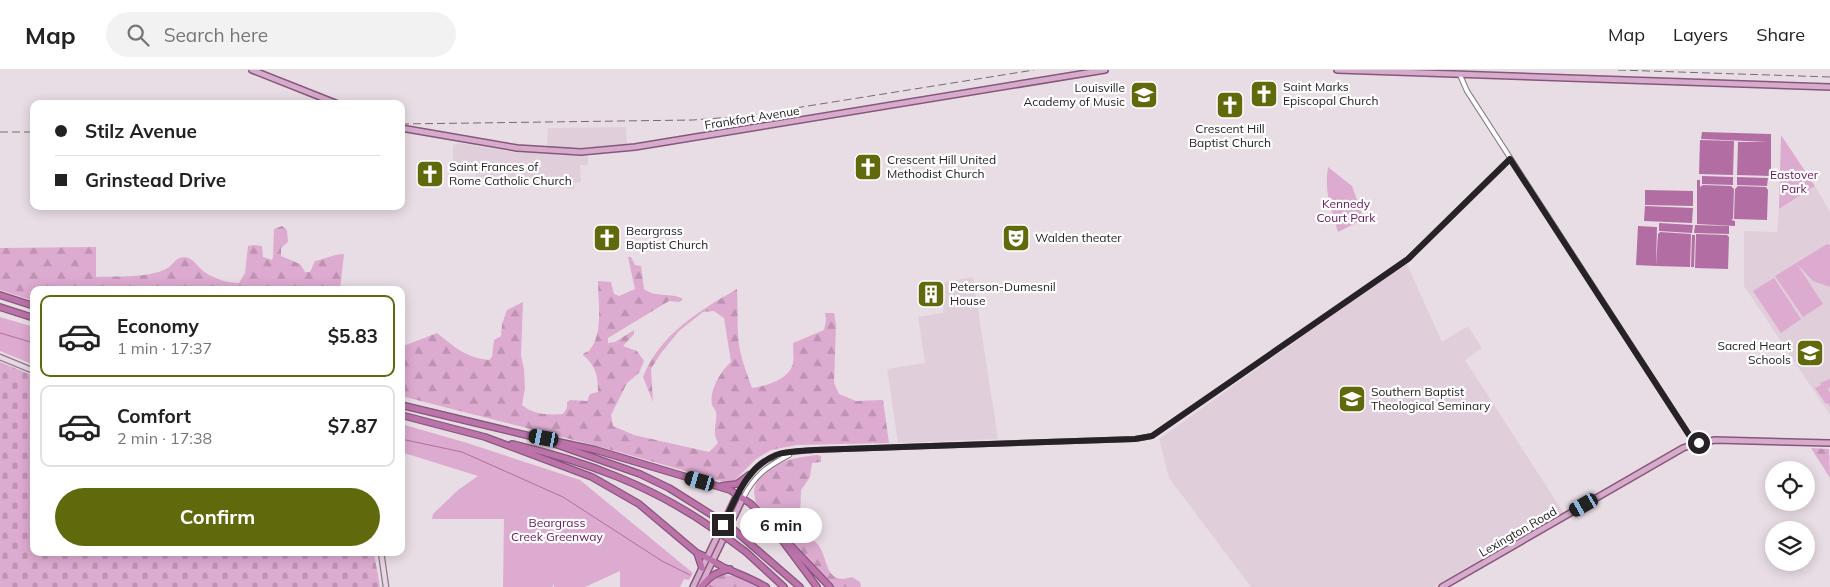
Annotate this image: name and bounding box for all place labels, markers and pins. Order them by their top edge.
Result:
church icon: Saint Marks Episcopal Church [1249,79,1279,109]
place label: Saint Marks Episcopal Church [1283,79,1379,108]
place label: Louisville Academy of Music [1023,80,1125,109]
school or university icon: Louisville Academy of Music [1129,80,1159,110]
church icon: Crescent Hill Baptist Church [1215,90,1245,120]
place label: Crescent Hill Baptist Church [1189,121,1271,150]
church icon: Crescent Hill United Methodist Church [853,152,883,182]
place label: Crescent Hill United Methodist Church [887,152,996,181]
church icon: Saint Frances of Rome Catholic Church [415,159,445,189]
place label: Saint Frances of Rome Catholic Church [449,159,572,188]
church icon: Beargrass Baptist Church [592,223,622,253]
place label: Beargrass Baptist Church [626,223,708,252]
theatre icon: Walden theater [1001,223,1031,253]
place label: Walden theater [1035,230,1122,245]
building icon: Peterson-Dumesnil House [916,279,946,309]
place label: Peterson-Dumesnil House [950,279,1056,308]
place label: Sacred Heart Schools [1717,338,1791,367]
school or university icon: Sacred Heart Schools [1795,338,1825,368]
school or university icon: Southern Baptist Theological Seminary [1337,384,1367,414]
place label: Southern Baptist Theological Seminary [1371,384,1491,413]

